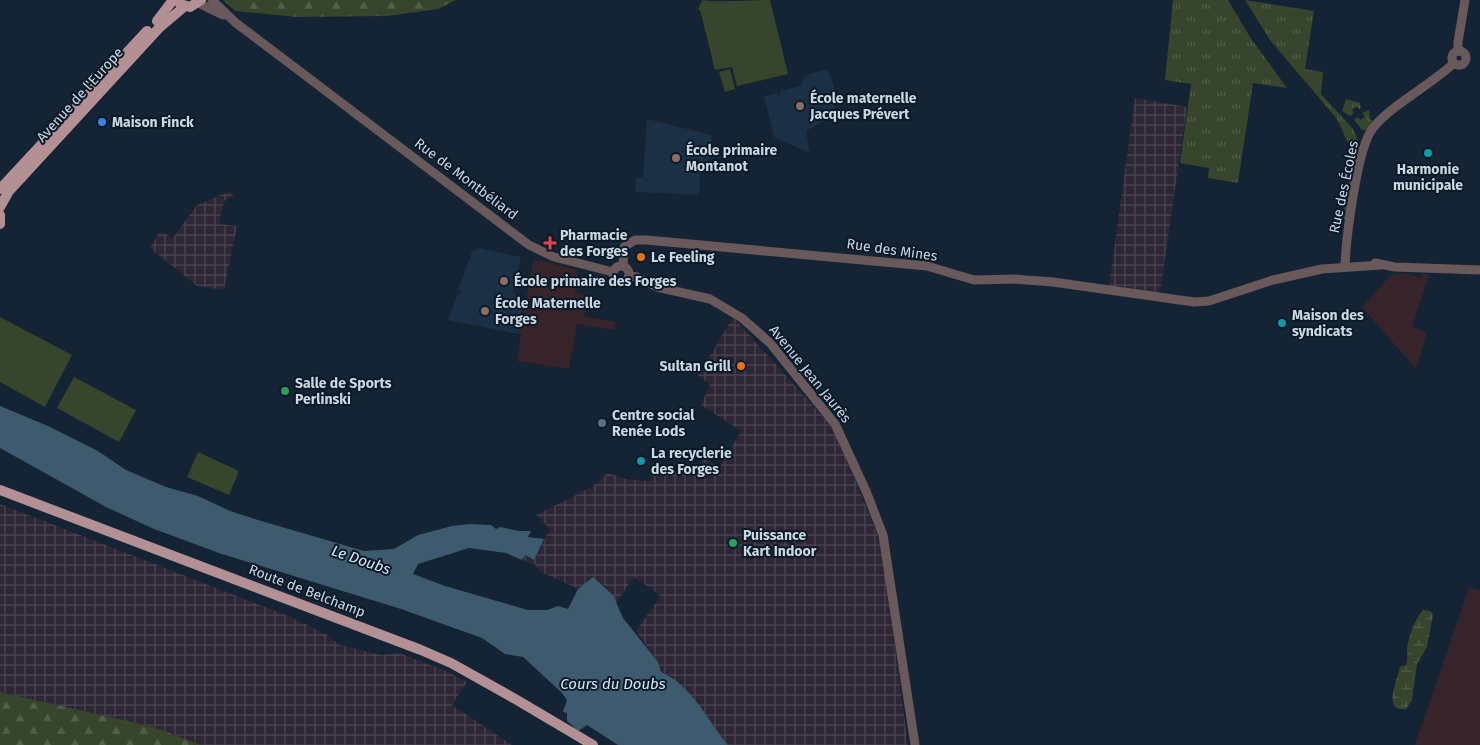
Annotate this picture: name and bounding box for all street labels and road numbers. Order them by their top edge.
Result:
street label: Avenue de l'Europe [33,44,127,146]
street label: Rue de Montbéliard [411,135,521,223]
street label: Rue des Écoles [1325,139,1362,235]
street label: Rue des Mines [846,235,939,265]
street label: Avenue Jean Jaurès [765,322,855,427]
street label: Route de Belchamp [246,561,368,621]

